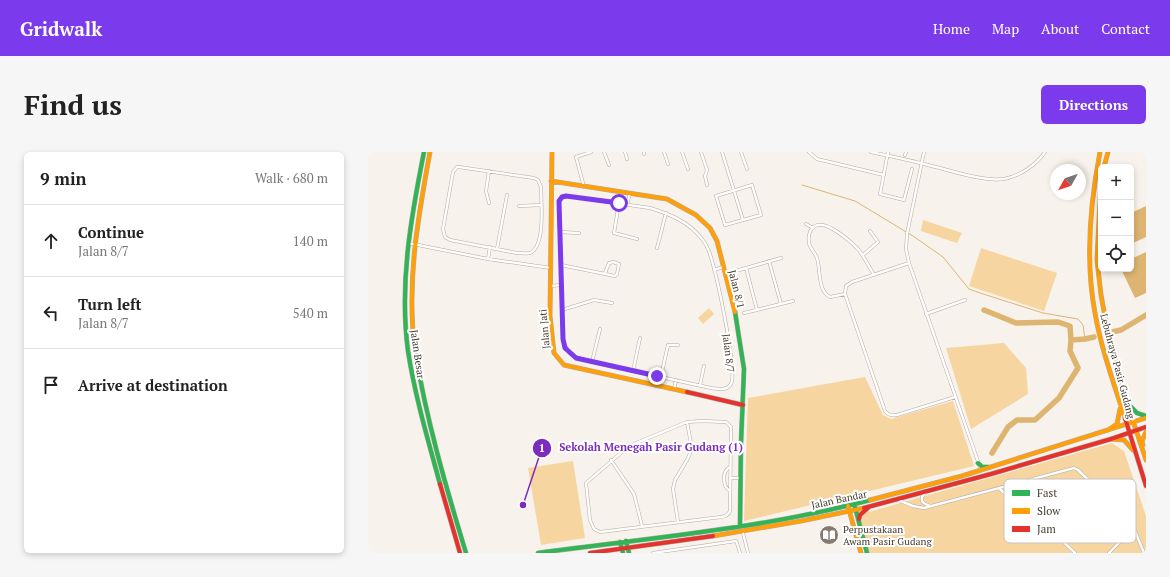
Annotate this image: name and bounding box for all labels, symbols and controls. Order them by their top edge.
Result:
text: Gridwalk [20,16,102,41]
text: Home [933,19,970,38]
text: Map [992,19,1019,38]
text: About [1041,19,1079,38]
text: Contact [1101,19,1150,38]
button: Directions [1041,85,1146,124]
text: Find us [24,86,122,123]
north arrow [1050,164,1086,200]
map controls [1098,164,1134,272]
button: + [1098,164,1134,200]
text: 9 min [40,167,87,190]
text: Walk · 680 m [255,169,328,187]
route start [610,194,628,212]
button: − [1098,200,1134,236]
text: Continue [78,222,144,242]
icon: ahead [40,230,62,252]
text: 140 m [293,232,328,250]
button: locate [1098,236,1134,272]
text: Jalan 8/7 [78,242,129,260]
street label: Jalan 8/1 [725,269,748,310]
text: Turn left [78,294,142,314]
icon: left [40,302,62,324]
text: 540 m [293,304,328,322]
street label: Jalan Jati [536,308,553,349]
street label: Lebuhraya Pasir Gudang [1097,312,1138,421]
text: Jalan 8/7 [78,314,129,332]
street label: Jalan Besar [408,329,427,380]
street label: Jalan 8/7 [720,333,737,373]
route end [648,367,666,385]
icon: arrive [40,374,62,396]
text: Arrive at destination [78,375,228,395]
callout: Sekolah Menegah Pasir Gudang (1) [532,436,751,459]
text: 1 [539,440,545,455]
text: Sekolah Menegah Pasir Gudang (1) [559,440,743,454]
legend [1004,479,1136,543]
text: Fast [1037,486,1057,500]
street label: Jalan Bandar [810,487,868,512]
text: Slow [1037,504,1061,518]
text: Jam [1037,522,1056,536]
place label: Perpustakaan Awam Pasir Gudang [843,523,932,548]
library icon: Perpustakaan Awam Pasir Gudang [818,524,840,546]

